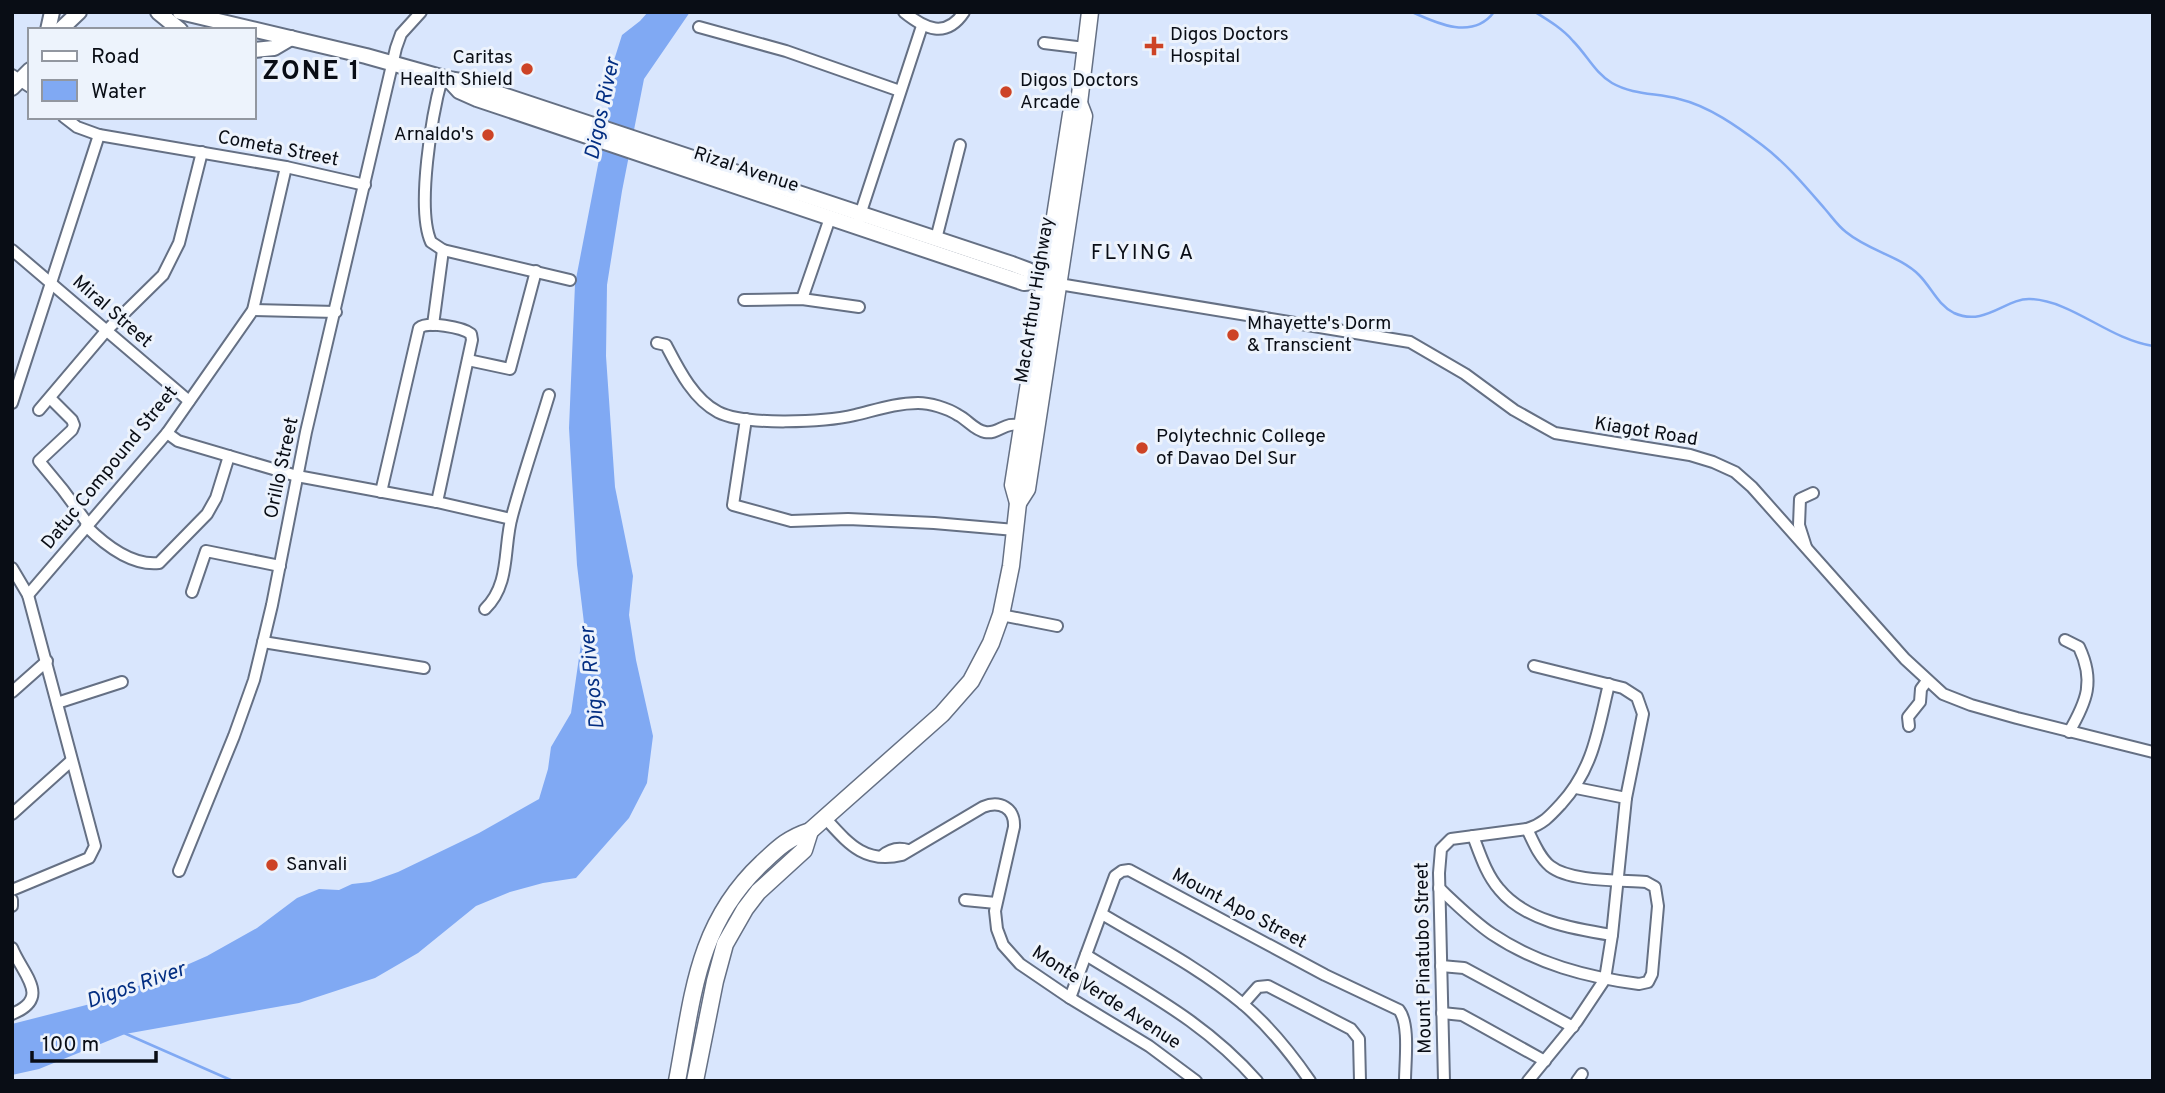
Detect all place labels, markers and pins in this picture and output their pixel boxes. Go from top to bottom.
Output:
place label: Digos Doctors Hospital [1170,23,1289,69]
marker: Digos Doctors Hospital [1144,36,1164,56]
place label: Caritas Health Shield [400,46,513,92]
marker: Caritas Health Shield [519,61,535,77]
place label: Digos Doctors Arcade [1020,69,1139,115]
marker: Digos Doctors Arcade [998,84,1014,100]
place label: Arnaldo's [394,123,474,147]
marker: Arnaldo's [480,127,496,143]
place label: Mhayette's Dorm & Transcient [1247,312,1391,358]
marker: Mhayette's Dorm & Transcient [1225,327,1241,343]
place label: Polytechnic College of Davao Del Sur [1156,425,1326,471]
marker: Polytechnic College of Davao Del Sur [1134,440,1150,456]
place label: Sanvali [286,853,347,877]
marker: Sanvali [264,857,280,873]

